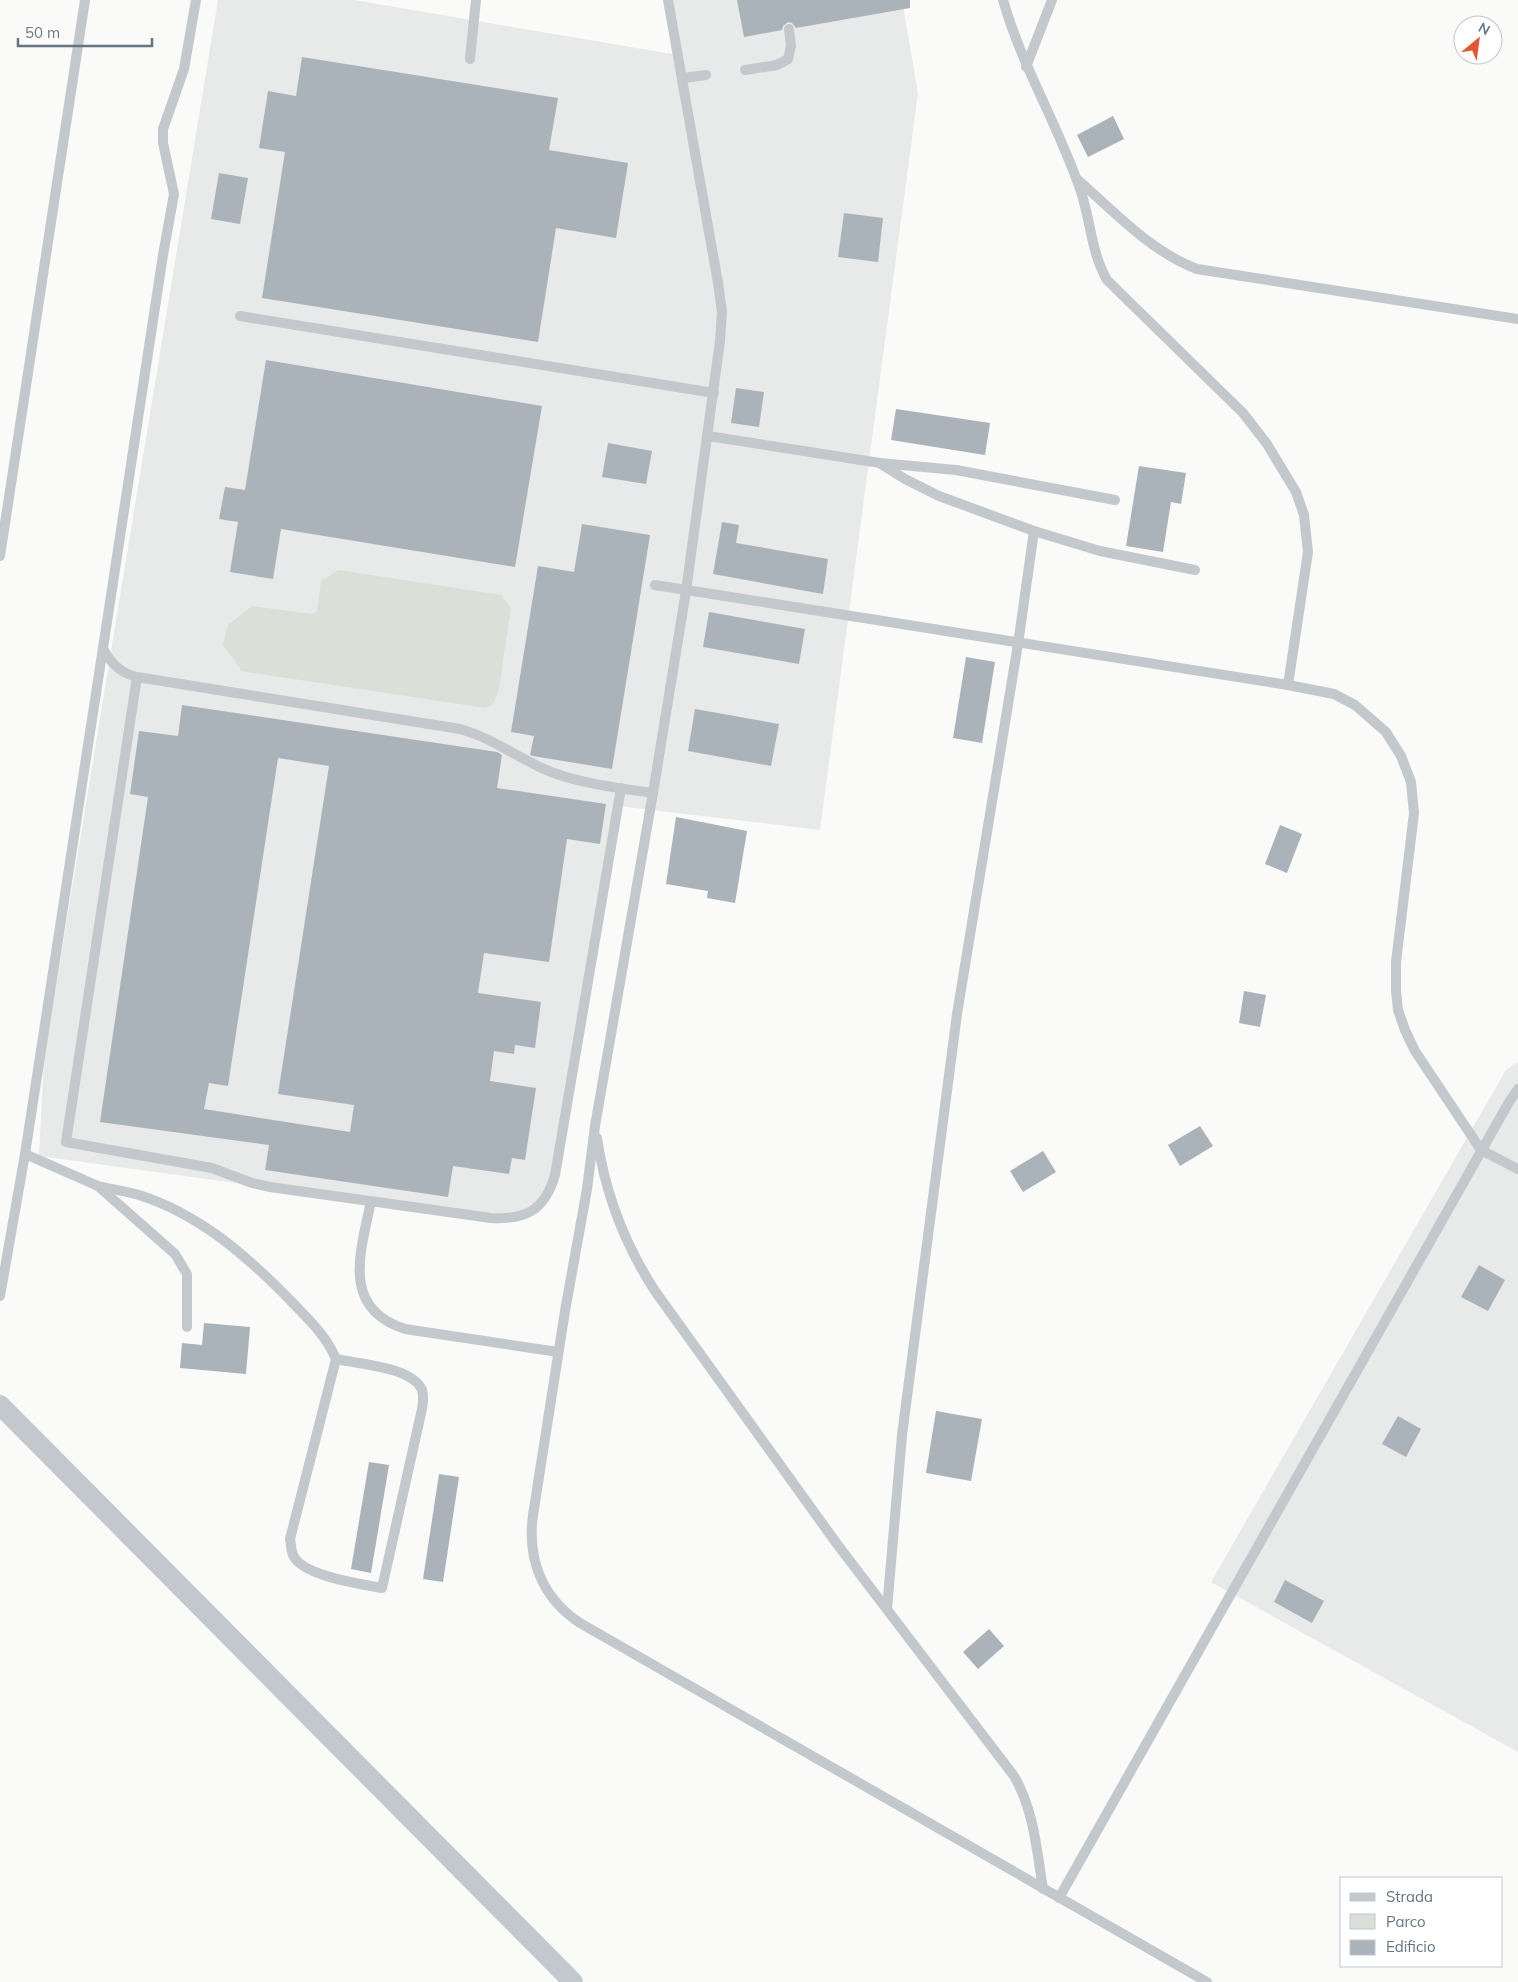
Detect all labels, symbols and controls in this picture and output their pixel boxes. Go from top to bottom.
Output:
scale bar [18,15,151,47]
north arrow [1453,15,1503,65]
text: N [1475,18,1493,39]
text: 50 m [25,23,60,42]
legend [1340,1877,1503,1967]
text: Strada [1386,1887,1433,1906]
text: Parco [1386,1912,1426,1931]
text: Edificio [1386,1937,1436,1956]

